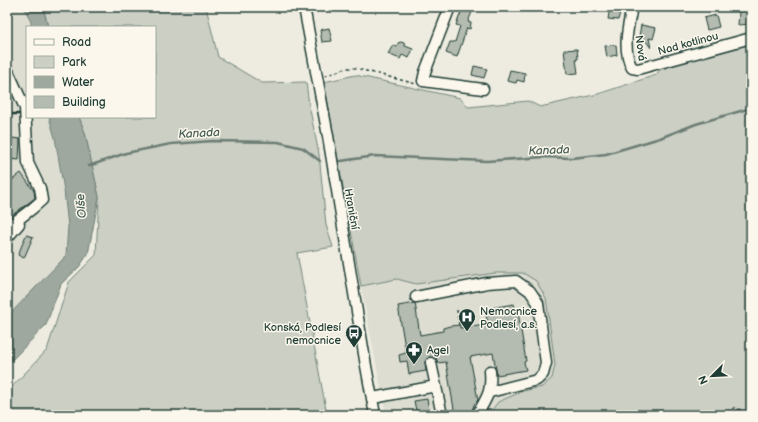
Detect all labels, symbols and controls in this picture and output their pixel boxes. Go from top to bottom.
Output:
legend [26,26,156,118]
street label: Nad kotlinou [657,29,720,58]
street label: Nová [632,34,649,62]
text: Road [62,35,91,50]
text: Park [62,55,86,70]
text: Water [62,75,94,90]
text: Building [62,95,106,110]
water label: Kanada [178,125,220,142]
water label: Kanada [528,142,570,159]
street label: Hraniční [342,188,362,231]
water label: Olše [73,193,90,219]
place label: Nemocnice Podlesí, a.s. [480,305,538,331]
hospital icon: Nemocnice Podlesí, a.s. [457,307,477,332]
place label: Konská, Podlesí nemocnice [264,321,341,347]
bus stop icon: Konská, Podlesí nemocnice [344,323,364,348]
pharmacy icon: Agel [404,340,424,365]
place label: Agel [427,344,449,357]
north arrow [692,356,732,396]
text: N [696,373,711,386]

